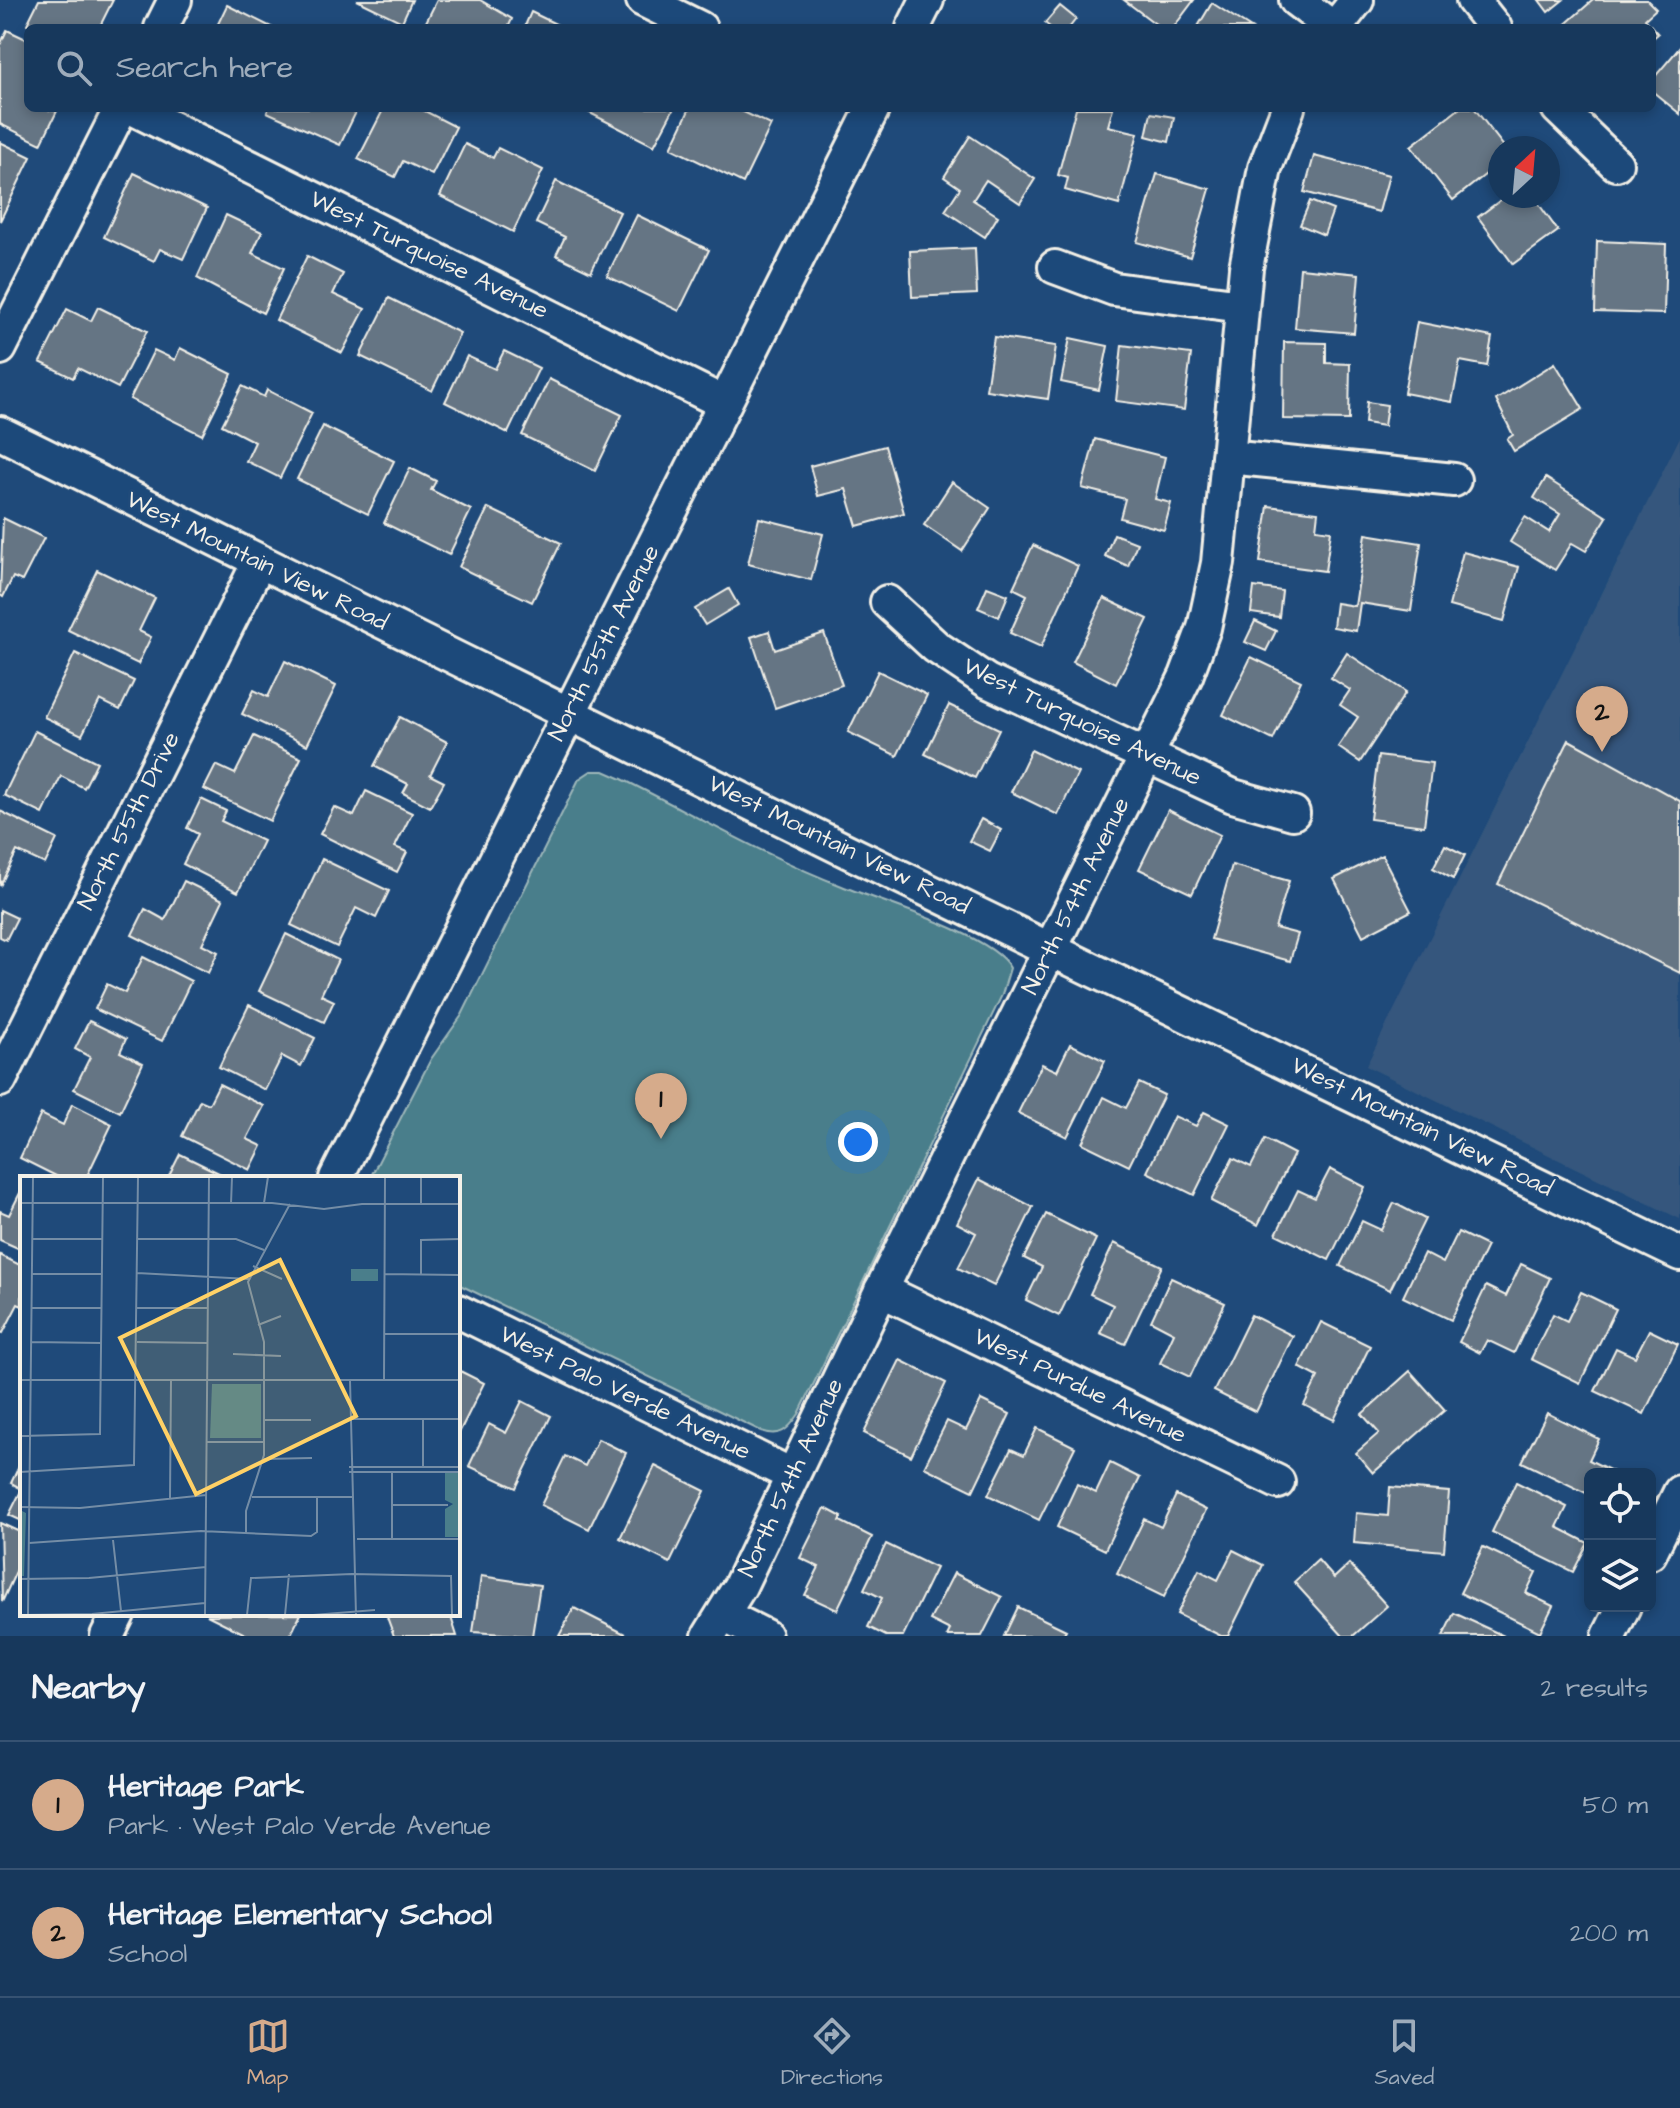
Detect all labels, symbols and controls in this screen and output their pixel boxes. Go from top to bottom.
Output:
search box [24,24,1656,112]
icon: search [52,46,96,90]
text: Search here [116,47,293,89]
north arrow [1488,136,1560,208]
street label: West Turquoise Avenue [304,182,554,328]
street label: West Mountain View Road [120,483,394,639]
street label: North 55th Avenue [540,539,668,747]
street label: West Turquoise Avenue [957,649,1207,795]
pin: 2 [1576,686,1628,752]
street label: North 55th Drive [69,726,189,916]
street label: West Mountain View Road [702,767,976,923]
street label: North 54th Avenue [1013,792,1139,1000]
street label: West Mountain View Road [1285,1049,1559,1205]
pin: 1 [635,1073,687,1139]
your location [838,1122,878,1162]
inset map [20,1176,460,1616]
street label: West Palo Verde Avenue [494,1317,756,1469]
street label: West Purdue Avenue [968,1320,1192,1452]
street label: North 54th Avenue [730,1373,852,1583]
map controls [1584,1468,1656,1612]
button: locate [1584,1468,1656,1540]
button: layers [1584,1540,1656,1612]
text: Nearby [32,1664,146,1712]
text: 2 results [1540,1670,1648,1706]
text: Heritage Park [108,1766,304,1808]
text: 1 [56,1787,60,1823]
text: 50 m [1583,1787,1648,1823]
text: Park · West Palo Verde Avenue [108,1808,491,1844]
text: Heritage Elementary School [108,1894,492,1936]
text: 2 [51,1915,65,1951]
text: 200 m [1570,1915,1648,1951]
text: School [108,1936,187,1972]
tab: Map [246,2014,290,2093]
tab: Directions [781,2014,883,2093]
tab: Saved [1374,2014,1434,2093]

